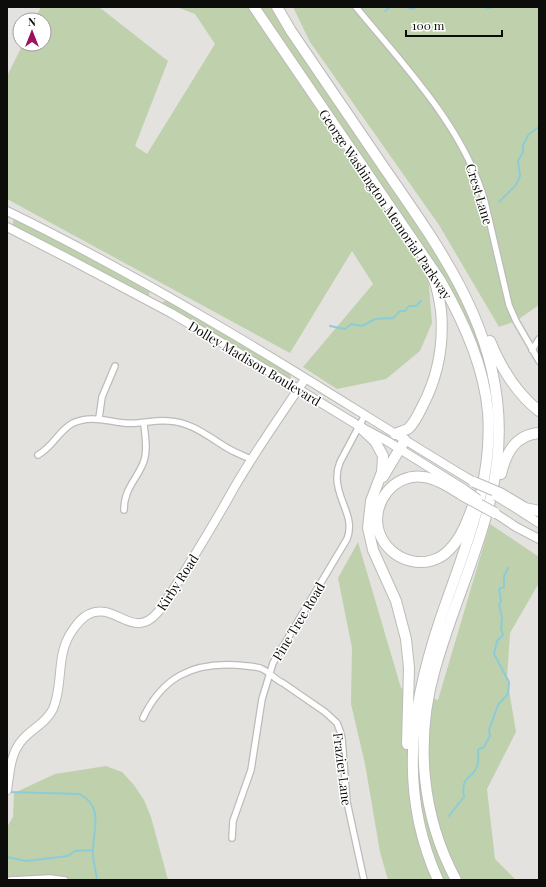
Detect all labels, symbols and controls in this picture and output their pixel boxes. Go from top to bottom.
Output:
north arrow [12,12,52,52]
scale bar [406,12,502,38]
text: N [28,14,36,29]
text: 100 m [412,17,445,33]
street label: George Washington Memorial Parkway [316,106,456,303]
street label: Crest Lane [463,161,497,227]
street label: Dolley Madison Boulevard [186,317,325,409]
street label: Kirby Road [152,550,202,613]
street label: Pine Tree Road [268,578,328,663]
street label: Frazier Lane [330,732,356,807]

